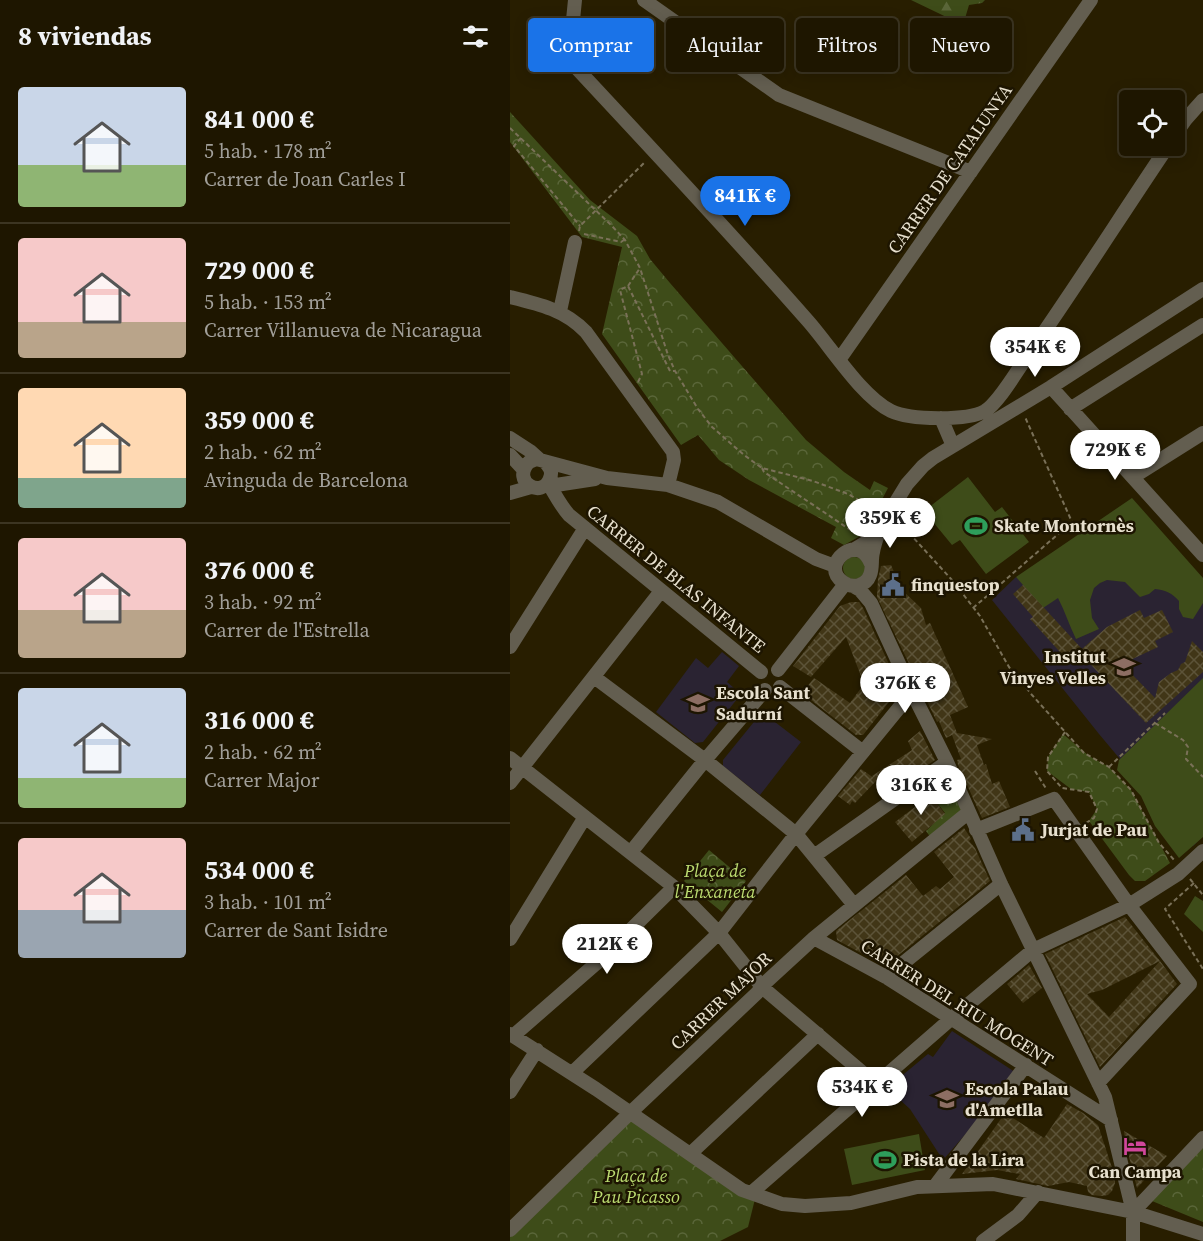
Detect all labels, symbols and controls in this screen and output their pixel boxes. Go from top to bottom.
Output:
text: 8 viviendas [18,18,152,54]
chip: Comprar [528,18,654,72]
chip: Alquilar [666,18,784,72]
chip: Filtros [796,18,898,72]
chip: Nuevo [910,18,1012,72]
icon: filters [459,20,492,53]
street label: CARRER DE CATALUNYA [881,79,1018,259]
map controls [1119,90,1185,156]
button: locate [1119,90,1185,156]
text: 841 000 € [204,101,314,137]
icon: home [66,111,138,183]
text: 5 hab. · 178 m² [204,137,332,165]
text: Carrer de Joan Carles I [204,165,406,193]
pin: 841K € [696,176,794,227]
text: 841K € [714,181,776,209]
text: 729 000 € [204,252,314,288]
icon: home [66,262,138,334]
text: 5 hab. · 153 m² [204,288,332,316]
text: Carrer Villanueva de Nicaragua [204,316,482,344]
pin: 354K € [986,327,1084,378]
text: 354K € [1004,332,1066,360]
text: 359 000 € [204,402,314,438]
icon: home [66,412,138,484]
pin: 729K € [1066,430,1164,481]
text: 729K € [1084,435,1146,463]
text: 2 hab. · 62 m² [204,438,322,466]
text: Avinguda de Barcelona [204,466,408,494]
pin: 359K € [841,498,939,549]
street label: CARRER DE BLAS INFANTE [582,499,771,659]
text: 359K € [859,503,921,531]
sports icon: Skate Montornès [963,513,989,539]
place label: Skate Montornès [994,513,1134,538]
text: 376 000 € [204,552,314,588]
icon: home [66,562,138,634]
public building icon: finquestop [880,572,906,598]
place label: finquestop [911,572,1000,597]
text: 3 hab. · 92 m² [204,588,322,616]
text: Carrer de l'Estrella [204,616,370,644]
place label: Institut Vinyes Velles [1000,644,1107,690]
school or university icon: Institut Vinyes Velles [1111,654,1137,680]
pin: 376K € [856,663,954,714]
text: 376K € [874,668,936,696]
place label: Escola Sant Sadurní [716,680,810,726]
school or university icon: Escola Sant Sadurní [685,690,711,716]
text: 316 000 € [204,702,314,738]
icon: home [66,712,138,784]
text: 2 hab. · 62 m² [204,738,322,766]
pin: 316K € [872,765,970,816]
text: Carrer Major [204,766,320,794]
text: 316K € [890,770,952,798]
public building icon: Jurjat de Pau [1010,817,1036,843]
place label: Jurjat de Pau [1040,817,1147,842]
text: 534 000 € [204,852,314,888]
park label: Plaça de l'Enxaneta [674,858,756,904]
icon: home [66,862,138,934]
text: 3 hab. · 101 m² [204,888,332,916]
text: Carrer de Sant Isidre [204,916,388,944]
pin: 212K € [558,924,656,975]
text: 212K € [576,929,638,957]
street label: CARRER DEL RIU MOGENT [856,933,1058,1072]
street label: CARRER MAJOR [665,946,777,1055]
pin: 534K € [813,1067,911,1118]
text: 534K € [831,1072,893,1100]
place label: Escola Palau d'Ametlla [965,1076,1068,1122]
school or university icon: Escola Palau d'Ametlla [934,1086,960,1112]
hotel icon: Can Campa [1122,1133,1148,1159]
sports icon: Pista de la Lira [872,1147,898,1173]
place label: Pista de la Lira [903,1147,1025,1172]
place label: Can Campa [1089,1159,1182,1184]
park label: Plaça de Pau Picasso [591,1163,680,1209]

